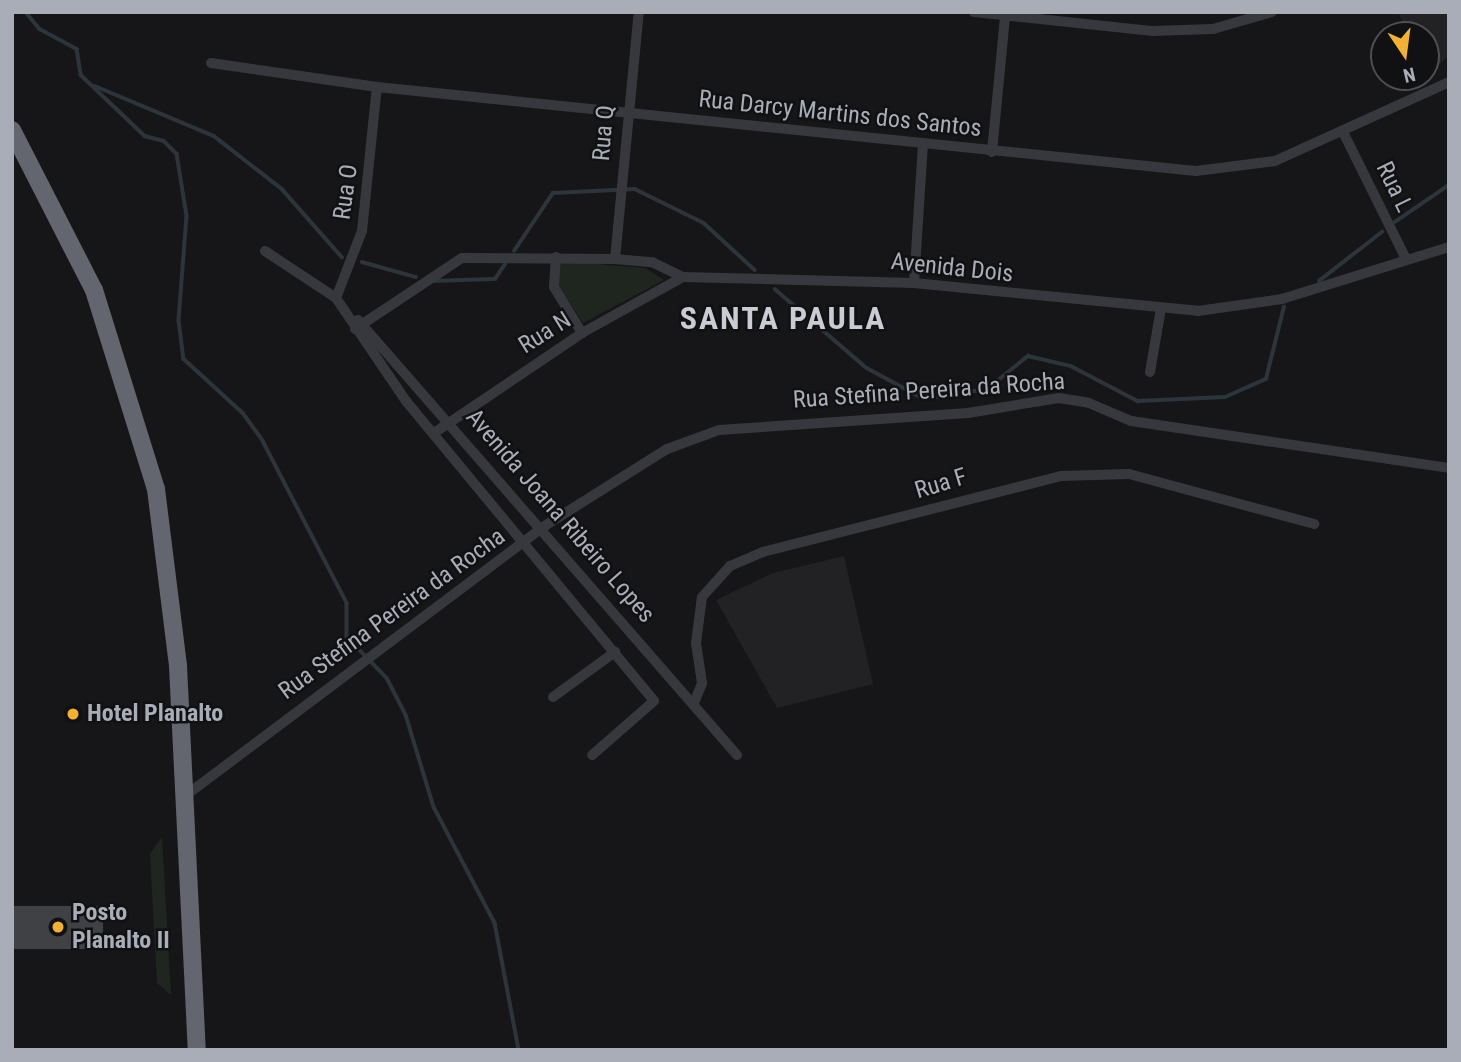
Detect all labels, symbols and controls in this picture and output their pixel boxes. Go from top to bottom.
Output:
north arrow [1370,21,1440,91]
text: N [1401,62,1418,88]
street label: Rua Darcy Martins dos Santos [697,85,983,143]
street label: Rua Q [587,104,621,162]
street label: Rua L [1369,157,1419,217]
street label: Rua O [328,162,364,222]
street label: Avenida Dois [889,247,1015,289]
district label: SANTA PAULA [681,299,885,337]
street label: Rua N [514,306,576,360]
street label: Rua Stefina Pereira da Rocha [792,367,1066,415]
street label: Avenida Joana Ribeiro Lopes [459,403,661,629]
street label: Rua F [912,462,970,506]
street label: Rua Stefina Pereira da Rocha [273,522,511,706]
place label: Hotel Planalto [87,700,223,728]
marker: Hotel Planalto [65,706,81,722]
place label: Posto Planalto II [72,899,170,955]
marker: Posto Planalto II [50,919,66,935]

